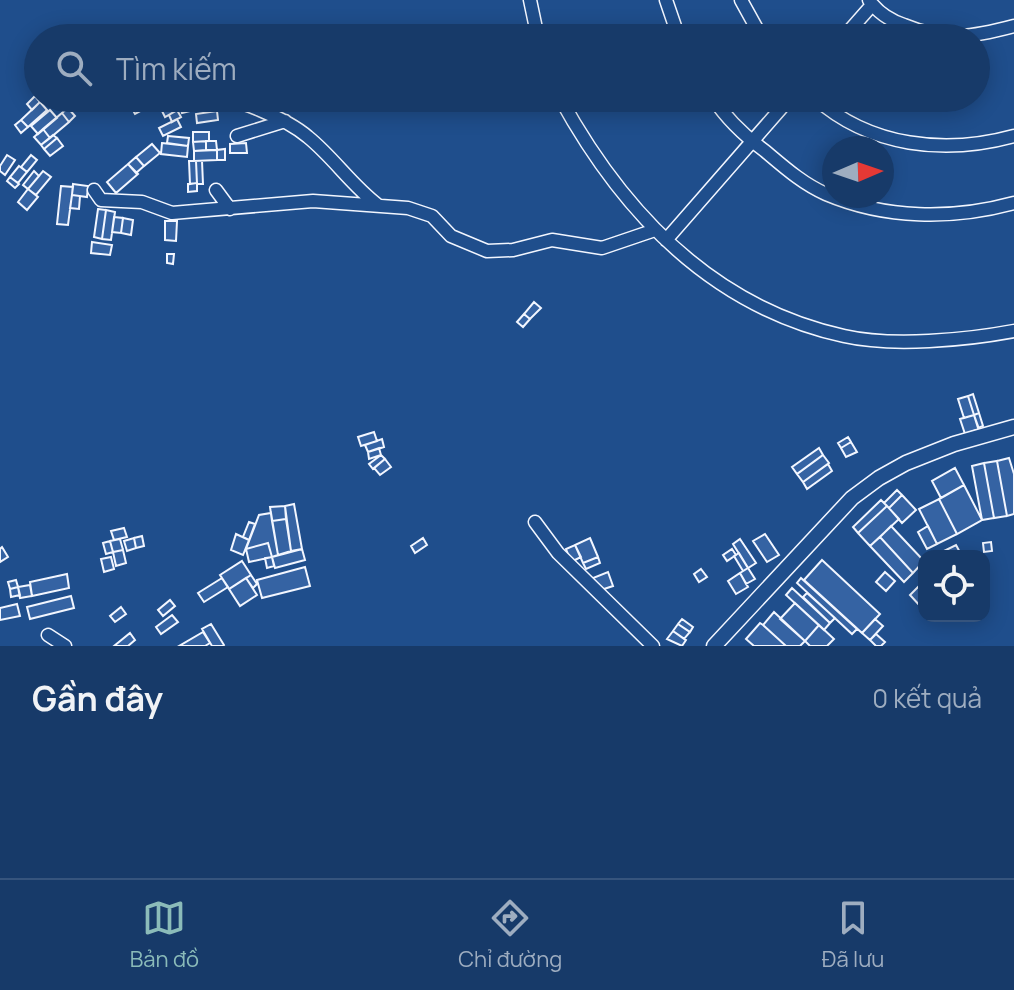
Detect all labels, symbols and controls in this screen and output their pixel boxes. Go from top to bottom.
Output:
search box [24,24,990,112]
icon: search [52,46,96,90]
text: Tìm kiếm [116,48,237,89]
north arrow [822,136,894,208]
map controls [918,550,990,622]
button: locate [918,550,990,622]
text: Gần đây [32,675,163,721]
text: 0 kết quả [872,680,982,716]
tab: Bản đồ [130,896,199,974]
tab: Chỉ đường [458,896,562,974]
tab: Đã lưu [822,896,884,974]

